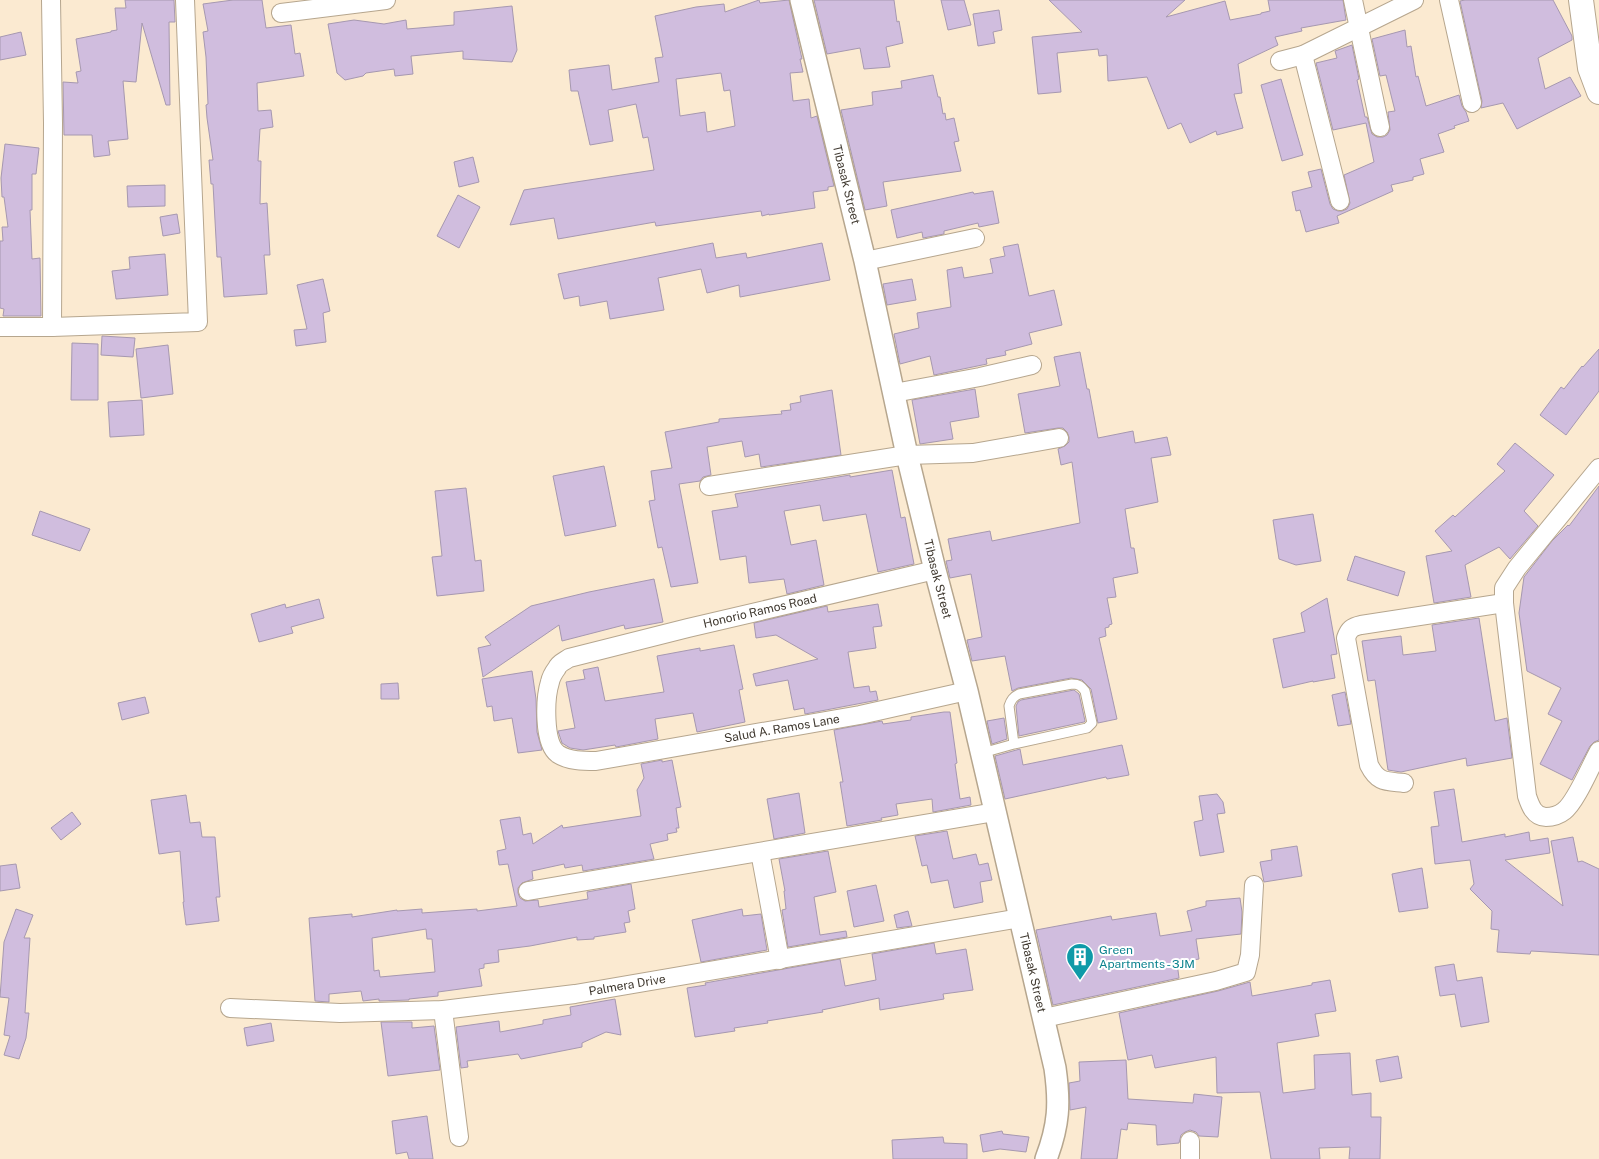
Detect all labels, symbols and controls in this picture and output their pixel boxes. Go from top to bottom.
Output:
street label: Tibasak Street [830,143,863,226]
street label: Tibasak Street [921,538,955,621]
street label: Honorio Ramos Road [702,591,818,631]
street label: Salud A. Ramos Lane [723,712,841,746]
street label: Tibasak Street [1017,931,1049,1014]
building icon: Green Apartments - 3JM [1065,942,1095,981]
place label: Green Apartments - 3JM [1099,943,1195,971]
street label: Palmera Drive [588,972,667,999]

